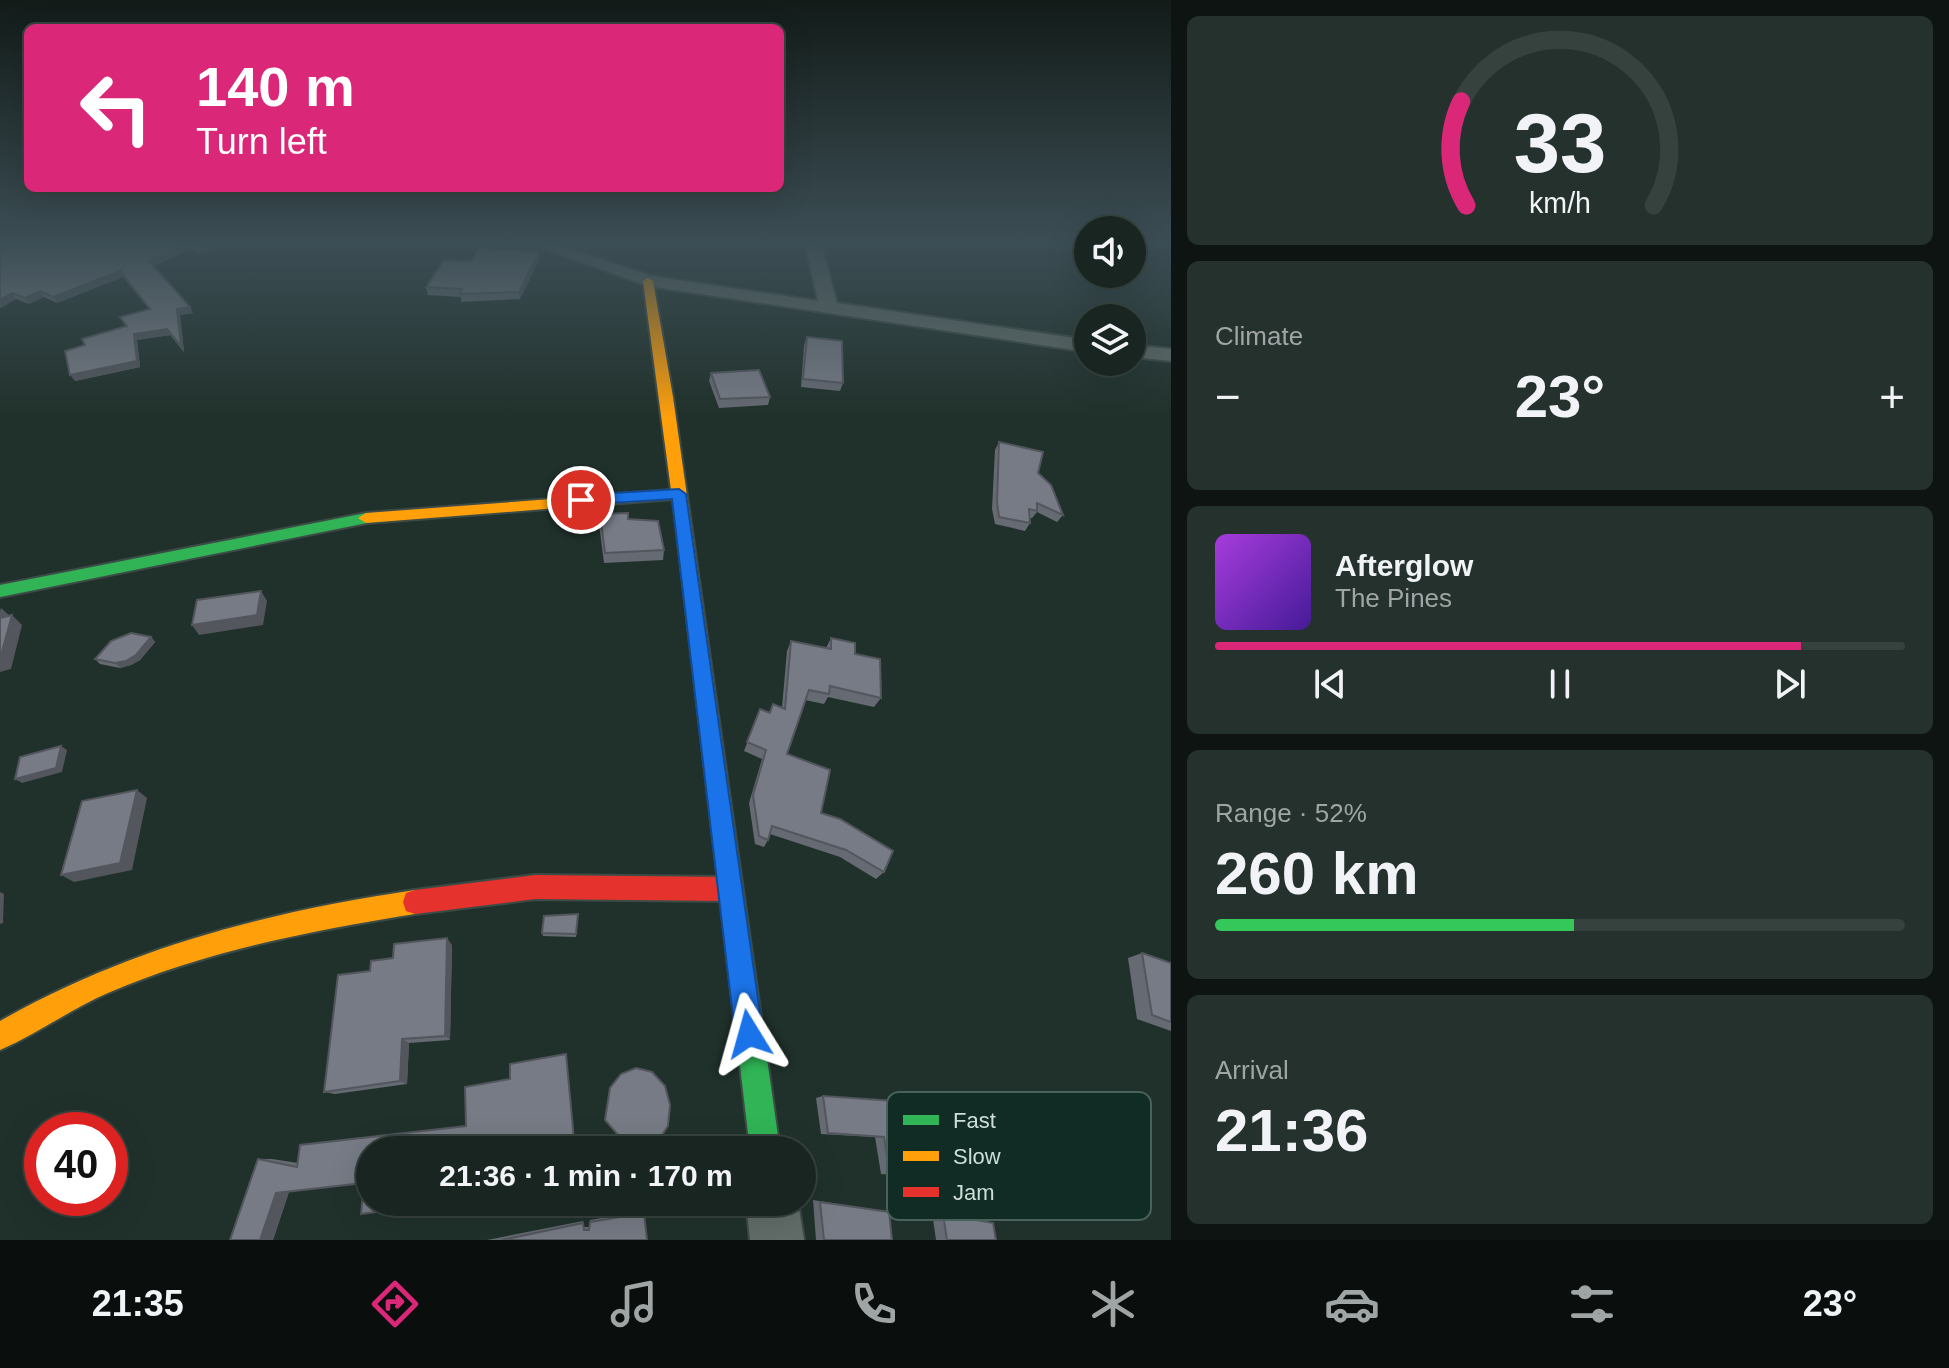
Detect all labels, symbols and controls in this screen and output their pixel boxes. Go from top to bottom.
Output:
text: 140 m [196,55,355,118]
icon: left [64,56,168,160]
text: 33 [1514,97,1606,190]
text: Turn left [196,121,327,162]
text: km/h [1529,188,1591,220]
map controls [1074,216,1146,376]
button: sound [1074,216,1146,288]
button: layers [1074,304,1146,376]
text: Climate [1215,321,1303,351]
text: 23° [1515,363,1605,430]
text: − [1215,372,1241,421]
text: + [1879,372,1905,421]
pin [547,466,615,534]
icon: arrive [559,478,603,522]
text: Afterglow [1335,549,1473,582]
text: The Pines [1335,583,1452,613]
icon: previous [1308,662,1352,706]
icon: pause [1538,662,1582,706]
icon: next [1768,662,1812,706]
text: Range · 52% [1215,798,1367,828]
text: 260 km [1215,840,1419,907]
position arrow [707,992,791,1076]
text: Arrival [1215,1055,1289,1085]
legend [887,1092,1151,1220]
text: 21:36 [1215,1097,1368,1164]
text: Fast [953,1108,996,1133]
speed limit sign: 40 [24,1112,128,1216]
text: Slow [953,1144,1001,1169]
text: 21:36 · 1 min · 170 m [439,1159,733,1192]
text: Jam [953,1180,995,1205]
icon: directions [367,1276,423,1332]
icon: music [606,1276,662,1332]
icon: phone [846,1276,902,1332]
icon: climate [1085,1276,1141,1332]
icon: car [1324,1276,1380,1332]
icon: filters [1564,1276,1620,1332]
text: 21:35 [92,1283,184,1324]
text: 23° [1803,1283,1857,1324]

